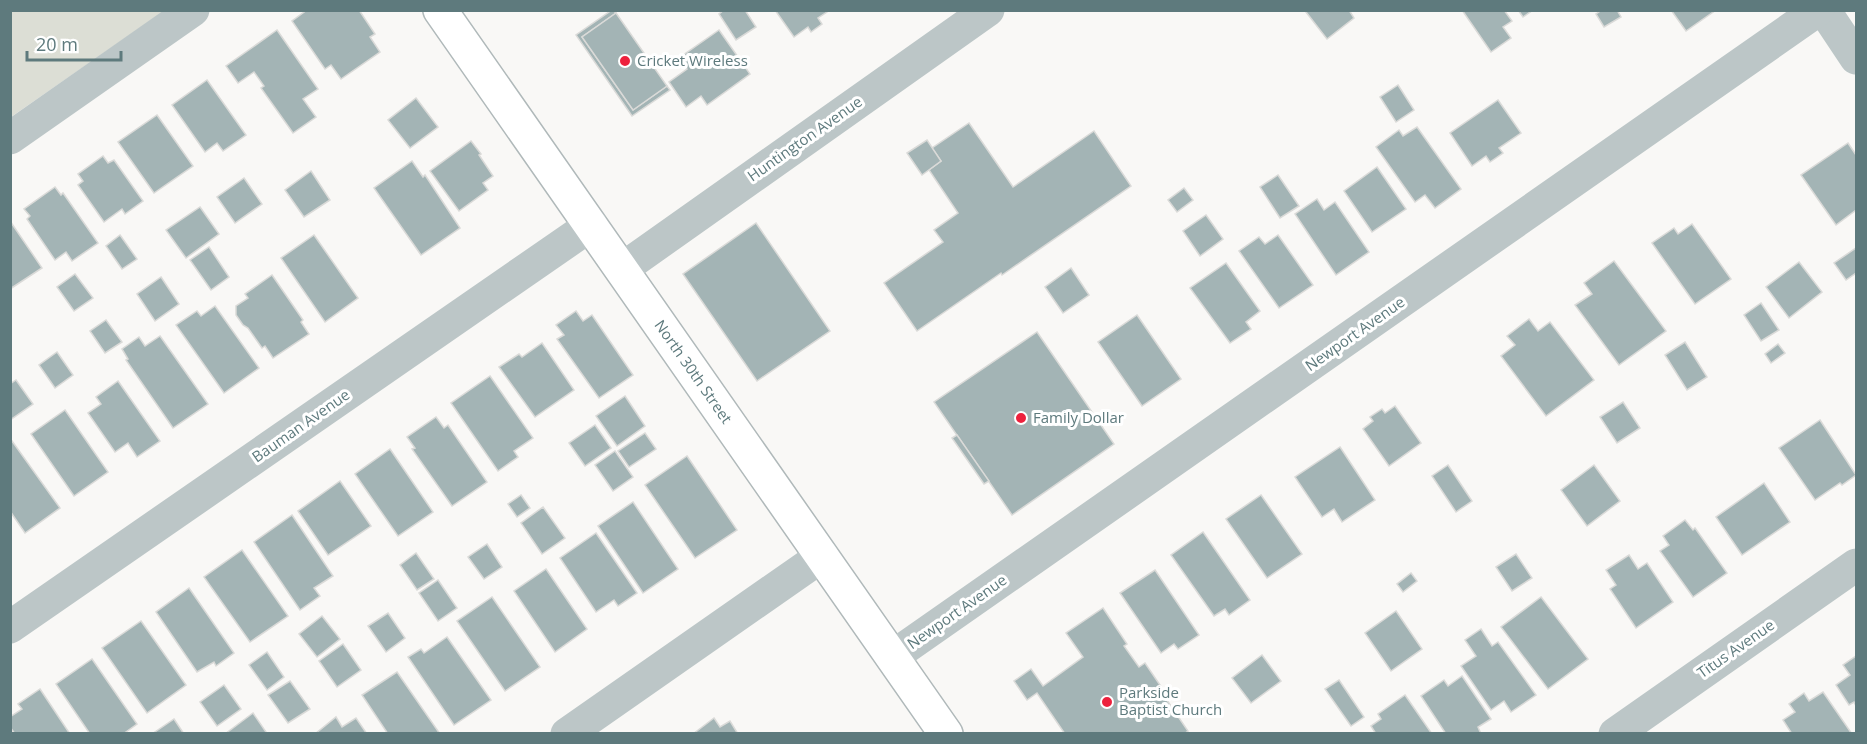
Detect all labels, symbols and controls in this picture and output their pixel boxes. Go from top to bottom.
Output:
scale bar [27,24,122,62]
text: 20 m [36,32,78,56]
place label: Cricket Wireless [637,50,748,70]
marker: Cricket Wireless [618,54,632,68]
street label: Huntington Avenue [743,91,866,185]
street label: Newport Avenue [1301,291,1408,375]
street label: North 30th Street [651,316,737,427]
street label: Bauman Avenue [248,384,353,466]
place label: Family Dollar [1033,407,1124,427]
marker: Family Dollar [1014,411,1028,425]
street label: Newport Avenue [903,569,1010,653]
street label: Titus Avenue [1693,614,1778,682]
place label: Parkside Baptist Church [1119,682,1222,719]
marker: Parkside Baptist Church [1100,695,1114,709]

